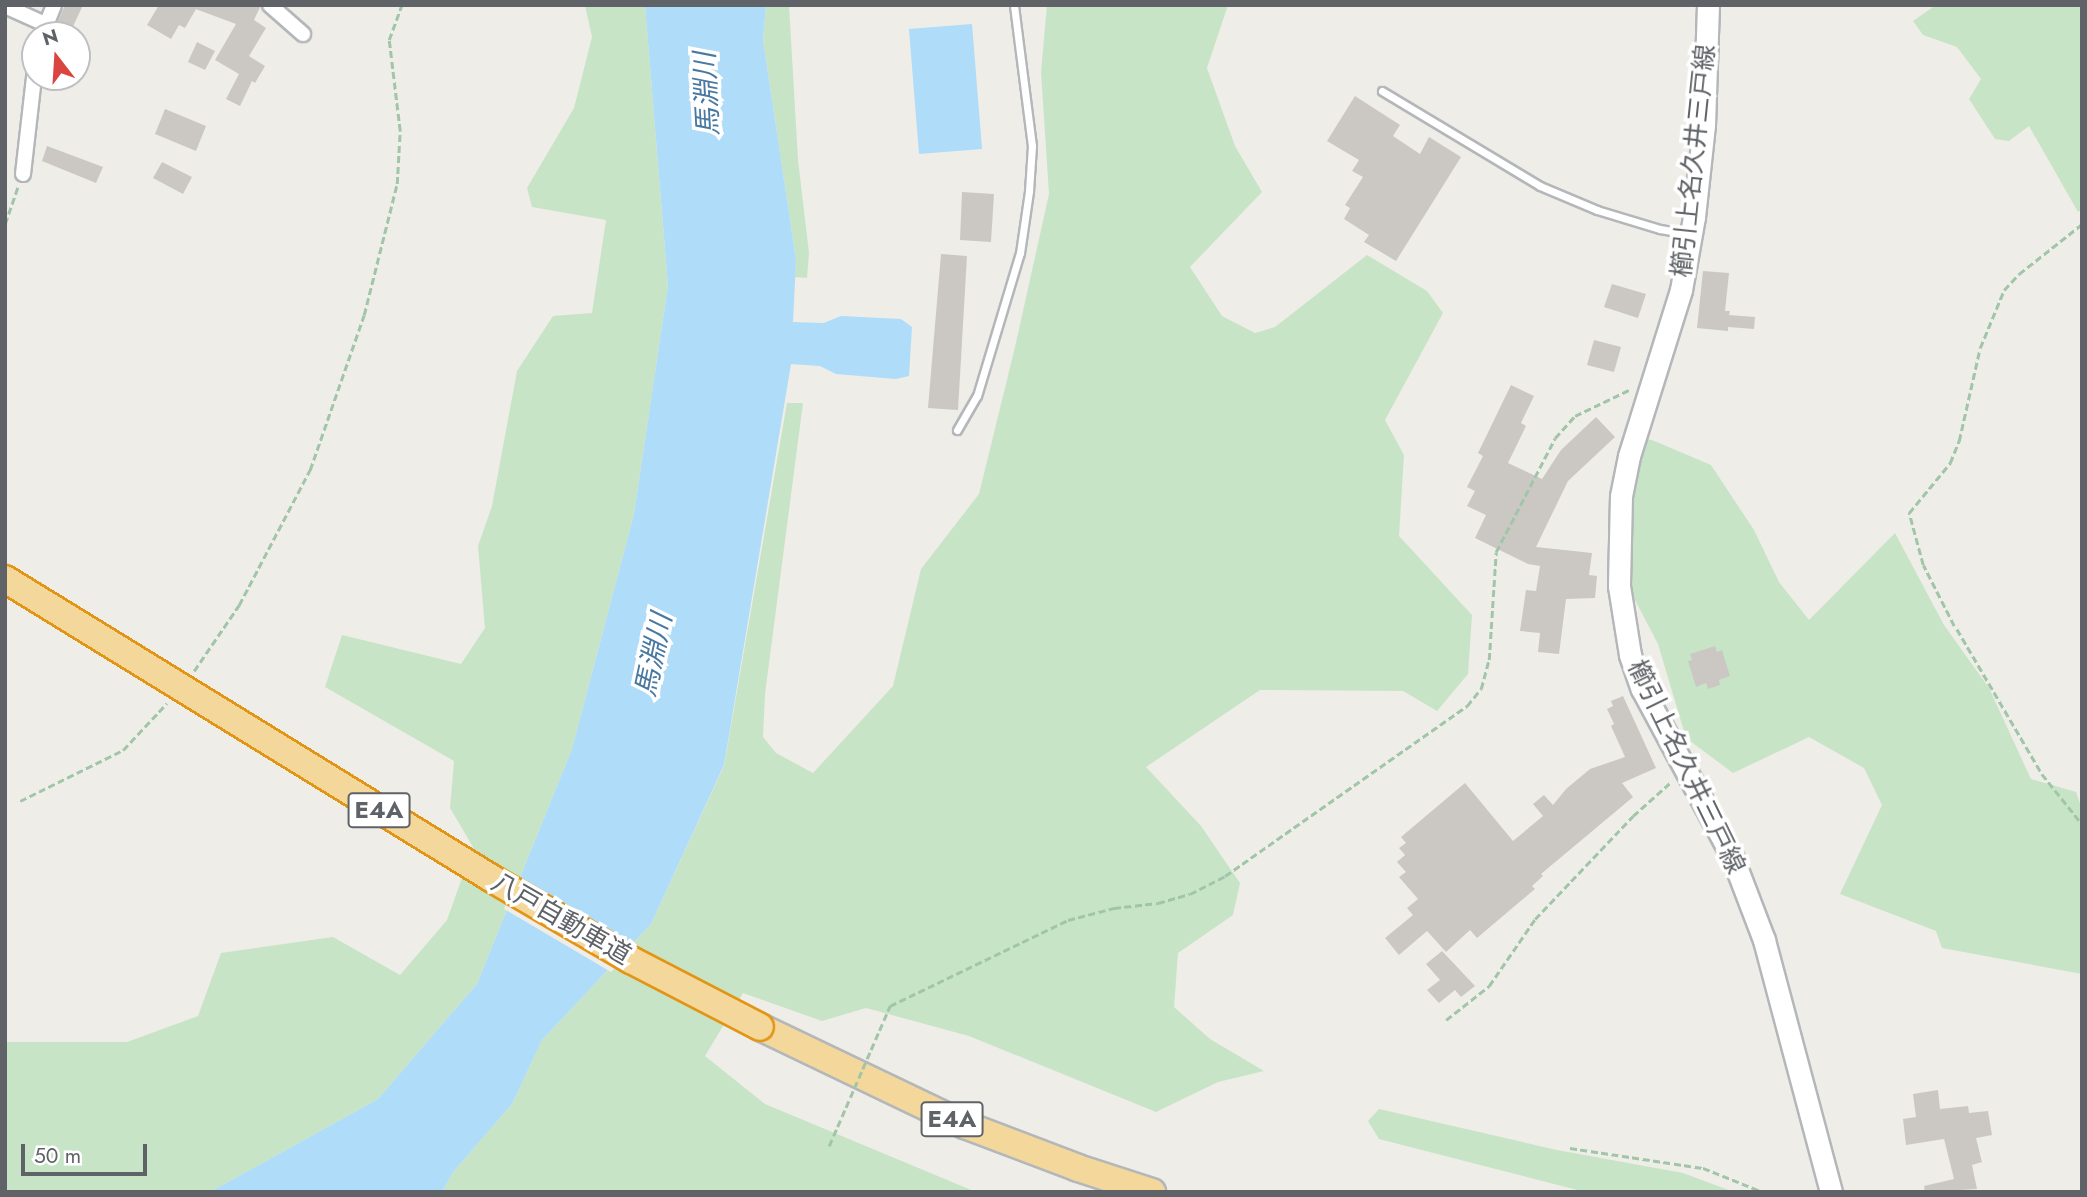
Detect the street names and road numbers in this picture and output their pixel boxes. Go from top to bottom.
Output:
street label: 櫛引上名久井三戸線 [1666,43,1722,279]
street label: 櫛引上名久井三戸線 [1621,655,1751,879]
road number: E4A [348,790,410,830]
street label: 八戸自動車道 [486,866,636,972]
road number: E4A [920,1098,984,1140]

